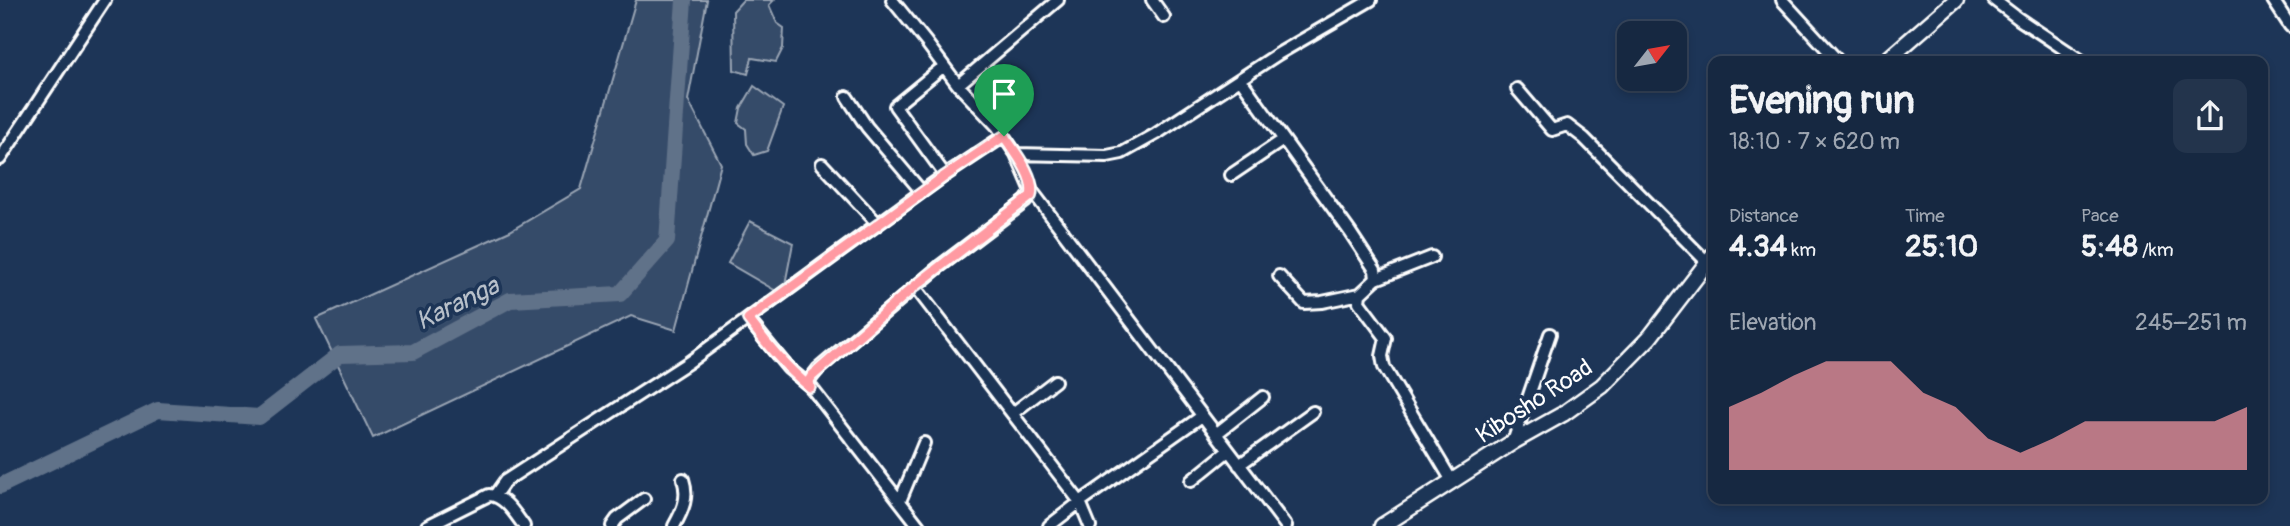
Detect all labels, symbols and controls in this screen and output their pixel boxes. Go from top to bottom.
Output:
north arrow [1617,21,1687,91]
map controls [1617,21,1687,91]
pin [974,64,1034,136]
icon: arrive [985,75,1023,113]
text: Evening run [1729,77,1915,125]
button: share [2173,79,2247,153]
text: 18:10 · 7 × 620 m [1729,127,1900,156]
text: Distance [1729,204,1798,228]
text: Time [1905,204,1945,228]
text: Pace [2081,204,2119,228]
text: 4.34 [1729,228,1787,265]
text: 25:10 [1905,228,1978,265]
text: 5:48 [2081,228,2138,265]
text: km [1787,238,1816,262]
text: /km [2138,238,2174,262]
water label: Karanga [411,269,506,338]
text: Elevation [1729,308,1817,337]
text: 245–251 m [2135,308,2247,337]
street label: Kibosho Road [1471,353,1598,450]

